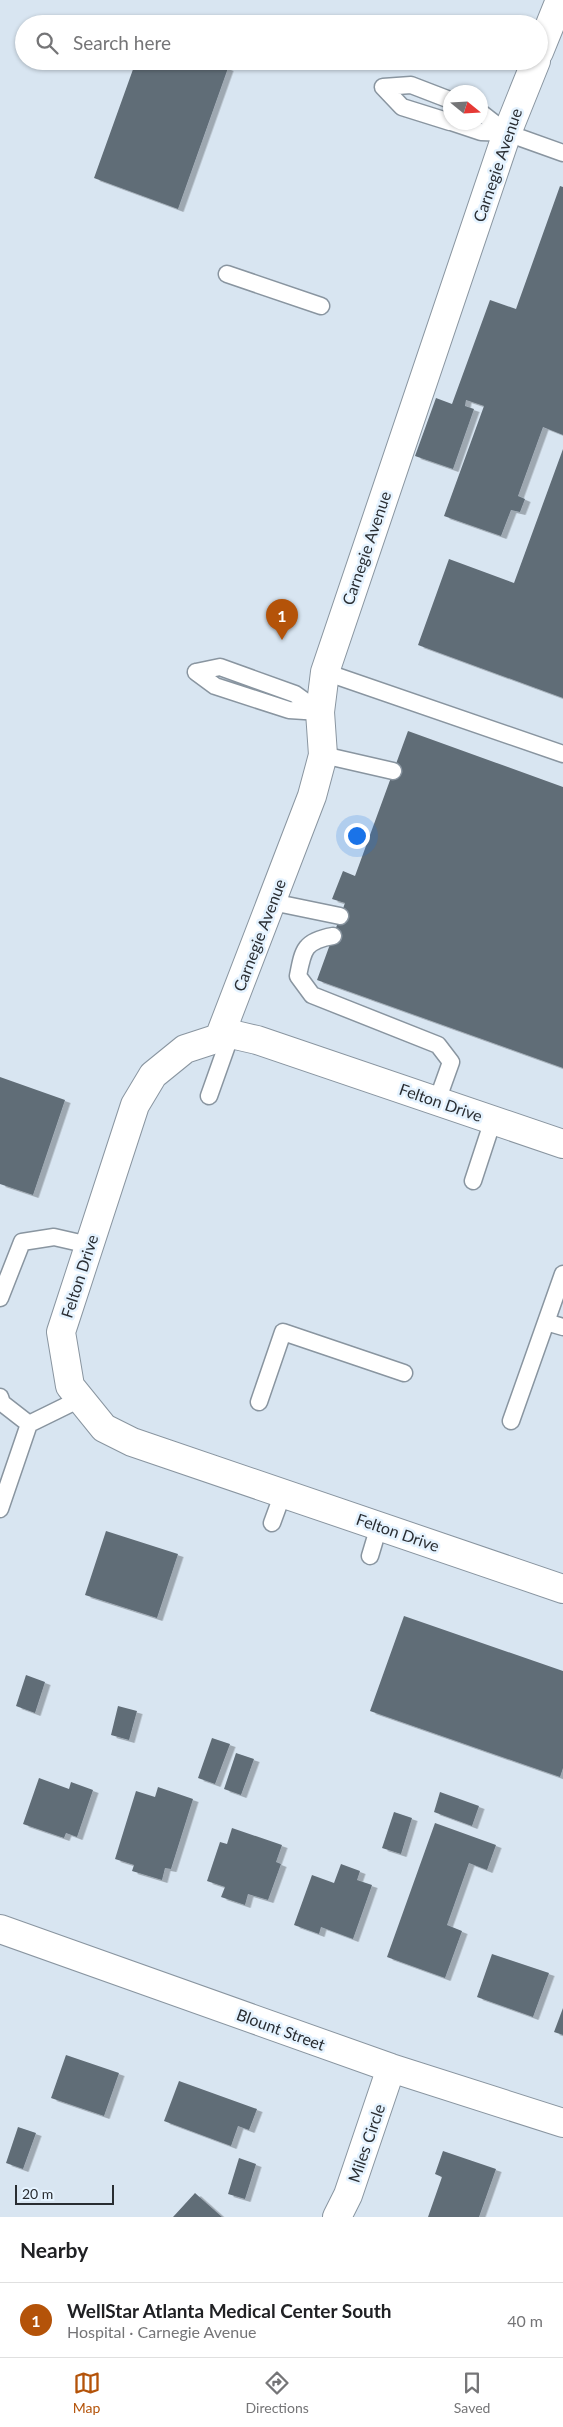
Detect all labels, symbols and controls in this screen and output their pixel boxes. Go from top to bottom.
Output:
search box [15,15,548,70]
icon: search [33,29,61,57]
text: Search here [73,31,171,54]
north arrow [443,85,488,130]
street label: Carnegie Avenue [469,106,525,224]
street label: Carnegie Avenue [338,489,394,607]
pin: 1 [266,599,298,640]
your location [344,823,370,849]
street label: Carnegie Avenue [229,876,289,994]
street label: Felton Drive [397,1079,485,1125]
street label: Felton Drive [57,1232,101,1320]
street label: Felton Drive [354,1509,442,1555]
street label: Blount Street [234,2004,328,2054]
street label: Miles Circle [344,2101,388,2185]
scale bar [15,2182,114,2205]
text: 20 m [22,2185,53,2202]
text: Nearby [20,2237,88,2262]
text: WellStar Atlanta Medical Center South [67,2299,392,2322]
text: 1 [31,2311,41,2330]
text: 40 m [507,2311,543,2330]
text: Hospital · Carnegie Avenue [67,2322,257,2341]
tab: Map [73,2369,101,2416]
tab: Directions [246,2369,309,2416]
tab: Saved [454,2369,490,2416]

